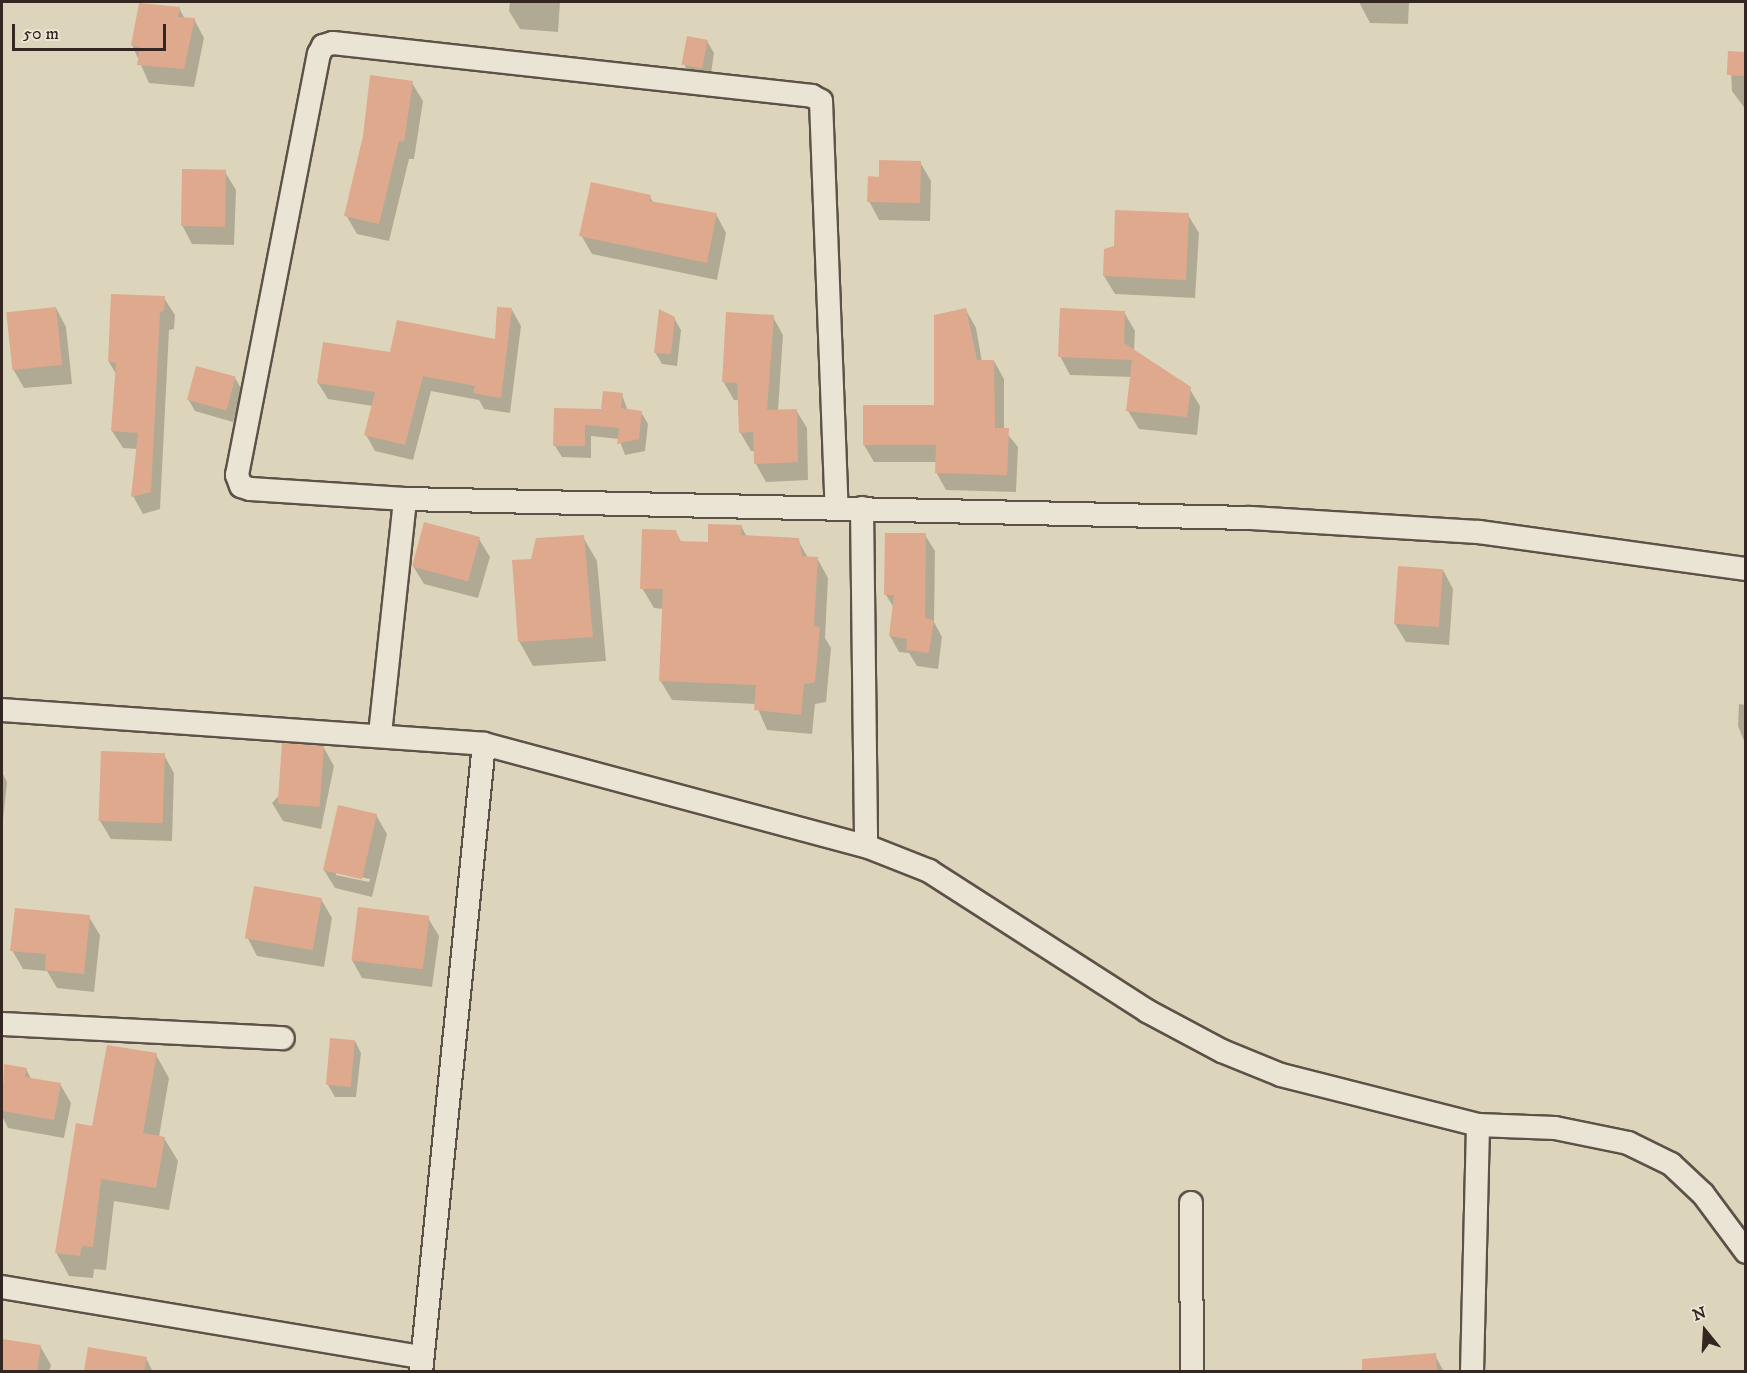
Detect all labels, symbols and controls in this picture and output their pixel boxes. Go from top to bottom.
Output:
scale bar [15,12,170,50]
text: 50 m [23,23,59,45]
north arrow [1675,1301,1735,1361]
text: N [1690,1302,1709,1325]

